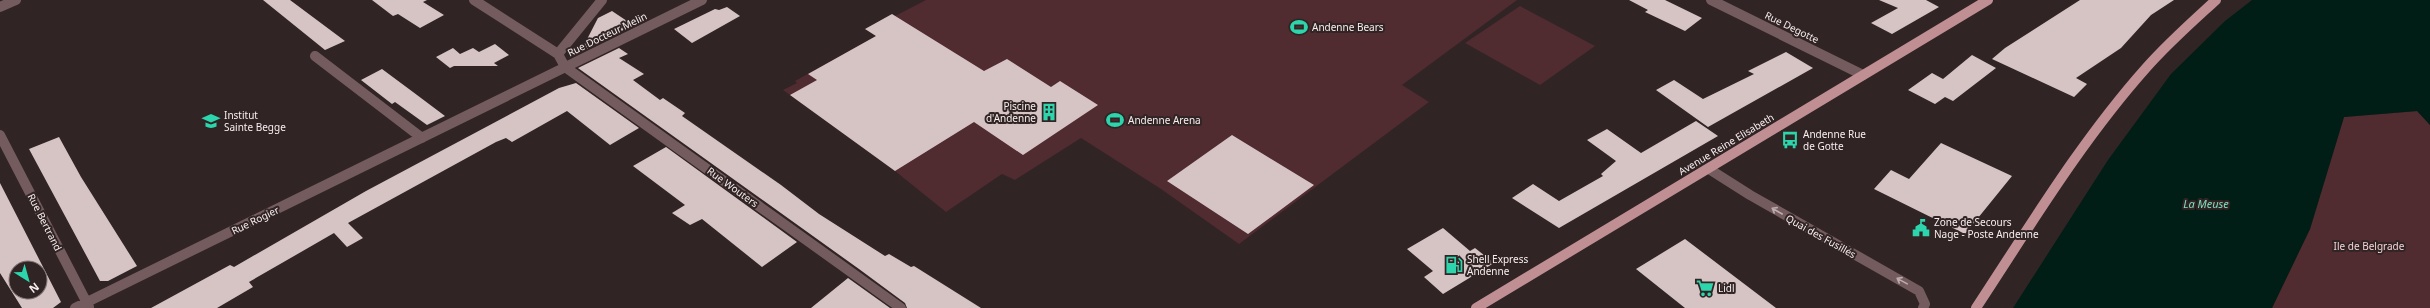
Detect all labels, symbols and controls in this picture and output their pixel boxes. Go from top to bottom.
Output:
street label: Rue Degotte [1763,8,1822,46]
street label: Rue Docteur Melin [565,9,649,59]
sports icon: Andenne Bears [1289,17,1309,37]
place label: Andenne Bears [1312,20,1384,34]
place label: Piscine d'Andenne [986,99,1036,125]
building icon: Piscine d'Andenne [1039,102,1059,122]
place label: Institut Sainte Begge [224,108,286,134]
sports icon: Andenne Arena [1105,110,1125,130]
street label: Avenue Reine Elisabeth [1676,110,1776,178]
school or university icon: Institut Sainte Begge [201,111,221,131]
place label: Andenne Arena [1128,113,1201,127]
place label: Andenne Rue de Gotte [1803,127,1866,153]
bus stop icon: Andenne Rue de Gotte [1780,130,1800,150]
street label: Rue Wouters [705,164,762,210]
street label: Rue Bertrand [25,191,65,253]
water label: La Meuse [2183,196,2229,211]
street label: Rue Rogier [229,202,281,238]
one-way arrow [1771,206,1783,214]
street label: Quai des Fusillés [1783,211,1859,261]
place label: Zone de Secours Nage - Poste Andenne [1934,215,2039,241]
public building icon: Zone de Secours Nage - Poste Andenne [1911,218,1931,238]
park label: Ile de Belgrade [2334,239,2405,253]
place label: Shell Express Andenne [1467,252,1528,278]
fuel station icon: Shell Express Andenne [1444,255,1464,275]
north arrow [8,260,48,300]
one-way arrow [1896,277,1908,284]
supermarket icon: Lidl [1695,278,1715,298]
text: N [26,280,42,297]
place label: Lidl [1718,281,1735,295]

